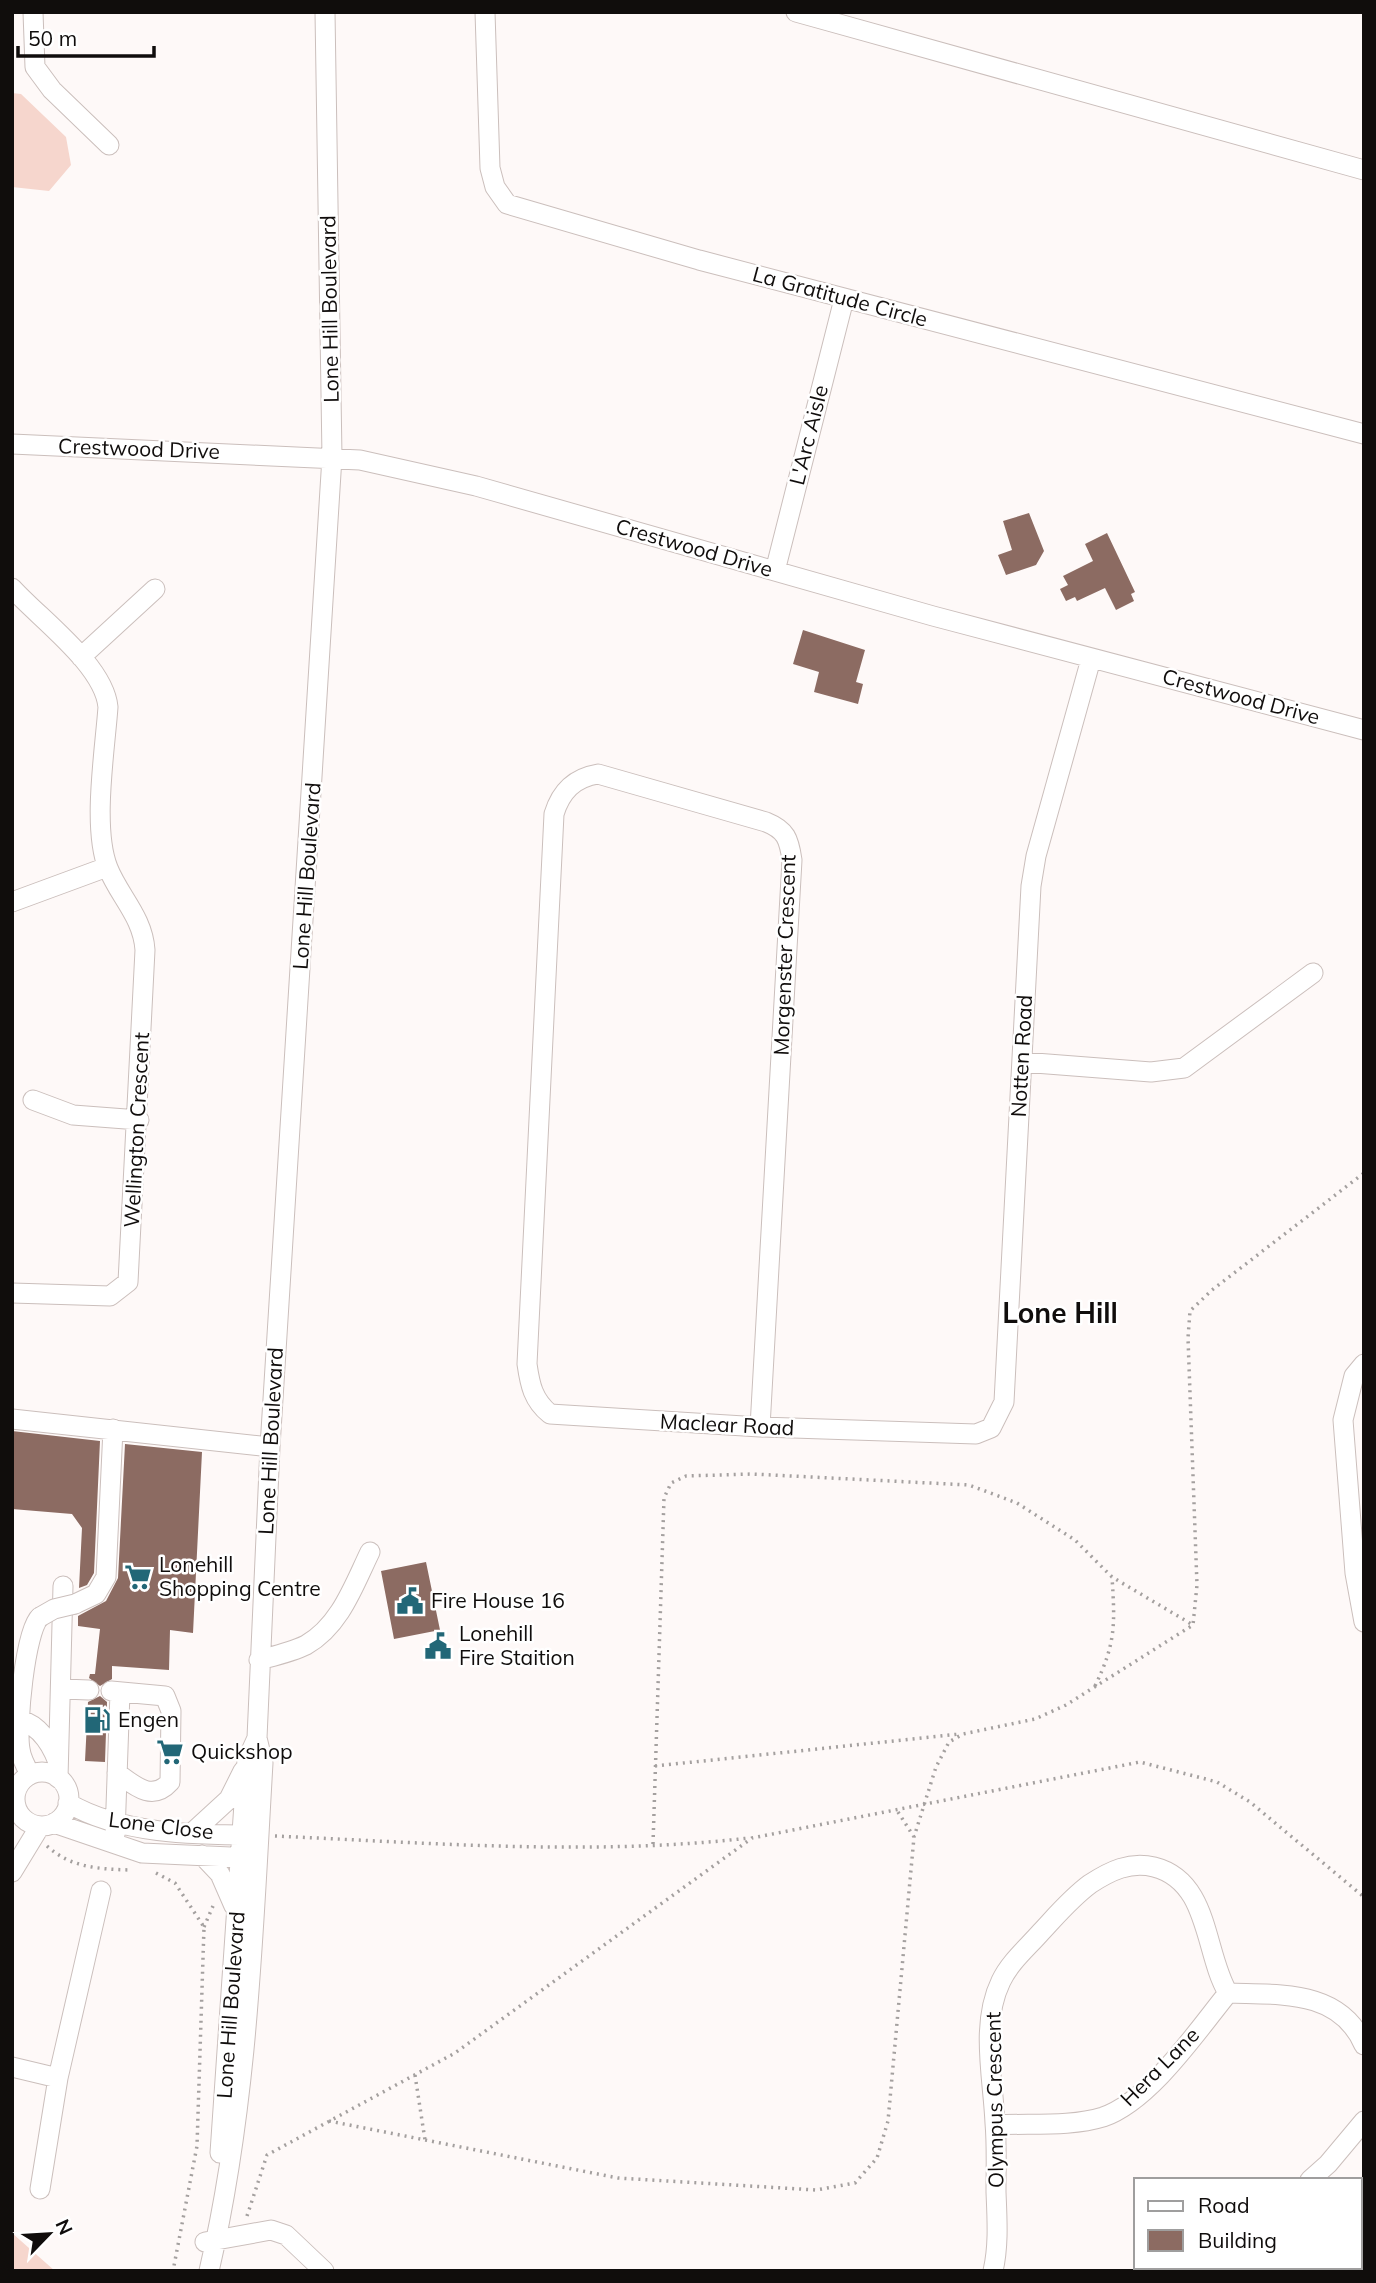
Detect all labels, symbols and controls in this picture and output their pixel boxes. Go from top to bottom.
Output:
scale bar [18,14,154,58]
text: 50 m [28,25,77,51]
street label: Lone Hill Boulevard [314,215,344,403]
street label: La Gratitude Circle [750,260,931,332]
street label: L'Arc Aisle [783,382,833,487]
street label: Crestwood Drive [58,432,220,464]
street label: Crestwood Drive [613,512,776,582]
street label: Crestwood Drive [1160,663,1323,730]
street label: Lone Hill Boulevard [286,782,326,970]
street label: Morgenster Crescent [768,854,800,1056]
street label: Notten Road [1005,994,1037,1118]
street label: Wellington Crescent [118,1032,154,1228]
district label: Lone Hill [1002,1295,1118,1330]
street label: Lone Hill Boulevard [252,1347,288,1535]
street label: Maclear Road [659,1407,795,1441]
place label: Lonehill Shopping Centre [159,1551,321,1601]
supermarket icon: Lonehill Shopping Centre [123,1562,153,1592]
public building icon: Fire House 16 [395,1586,425,1616]
place label: Fire House 16 [431,1587,565,1613]
place label: Lonehill Fire Staition [459,1620,575,1670]
public building icon: Lonehill Fire Staition [423,1631,453,1661]
fuel station icon: Engen [82,1705,112,1735]
place label: Engen [118,1706,179,1732]
supermarket icon: Quickshop [155,1737,185,1767]
place label: Quickshop [191,1738,293,1764]
street label: Lone Close [107,1806,215,1844]
street label: Lone Hill Boulevard [210,1911,250,2099]
street label: Olympus Crescent [979,2012,1009,2188]
street label: Hera Lane [1114,2021,1204,2111]
legend [1134,2178,1362,2269]
text: Road [1198,2192,1249,2218]
north arrow [14,2199,84,2269]
text: N [50,2215,78,2238]
text: Building [1198,2227,1277,2253]

